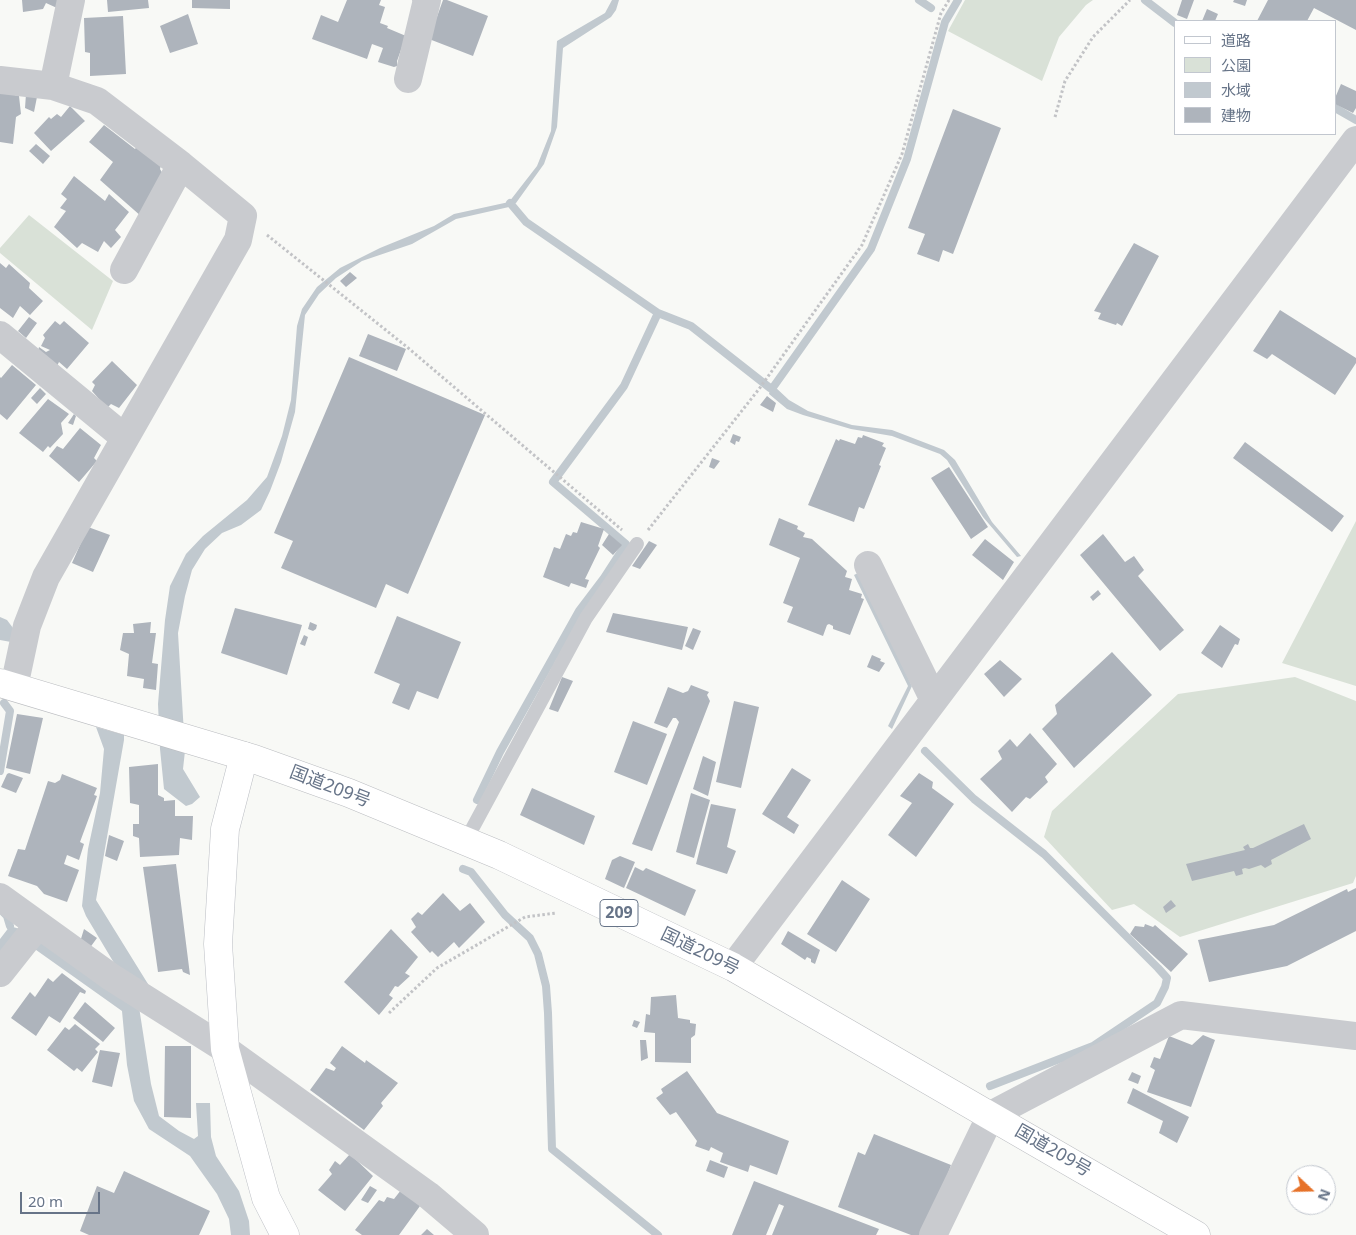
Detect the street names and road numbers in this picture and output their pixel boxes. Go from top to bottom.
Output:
street label: 国道209号 [287,762,373,812]
road number: 209 [600,900,638,926]
street label: 国道209号 [657,924,743,980]
street label: 国道209号 [1011,1120,1095,1182]

